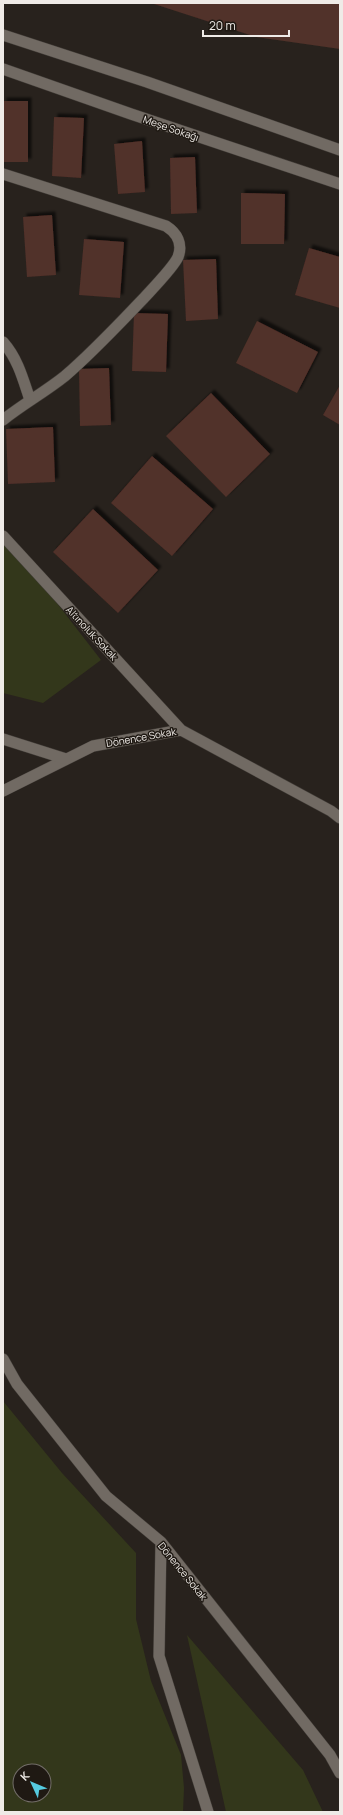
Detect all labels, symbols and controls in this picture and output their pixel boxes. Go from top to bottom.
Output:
scale bar [203,12,289,38]
text: 20 m [209,17,236,34]
street label: Meşe Sokağı [141,112,201,144]
street label: Altınoluk Sokak [63,603,122,664]
street label: Dönence Sokak [105,724,178,750]
street label: Dönence Sokak [155,1539,211,1604]
north arrow [12,1763,52,1803]
text: K [17,1767,33,1783]

